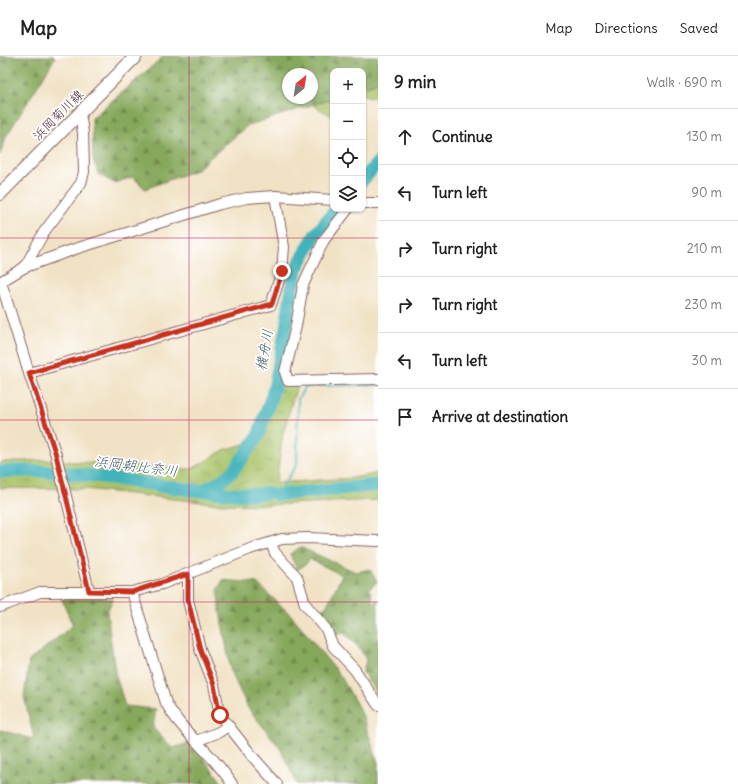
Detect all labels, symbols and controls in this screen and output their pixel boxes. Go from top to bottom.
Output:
text: Map [20,16,57,40]
text: Map [545,19,572,37]
text: Directions [594,19,658,37]
text: Saved [680,19,718,37]
north arrow [282,68,318,104]
map controls [330,68,366,212]
button: + [330,68,366,104]
text: 9 min [394,71,436,93]
text: Walk · 690 m [647,74,722,91]
street label: 浜岡菊川線 [29,85,88,144]
button: − [330,104,366,140]
icon: ahead [394,126,416,148]
text: Continue [432,127,493,146]
text: 130 m [686,128,722,145]
button: locate [330,140,366,176]
button: layers [330,176,366,212]
icon: left [394,182,416,204]
text: Turn left [432,183,487,202]
text: 90 m [691,184,722,201]
icon: right [394,238,416,260]
text: Turn right [432,239,497,258]
text: 210 m [687,240,722,257]
route end [273,262,291,280]
icon: right [394,294,416,316]
text: Turn right [432,295,497,314]
text: 230 m [684,296,722,313]
water label: 横舟川 [251,328,277,372]
icon: left [394,350,416,372]
text: Turn left [432,351,487,370]
text: 30 m [692,352,722,369]
icon: arrive [394,406,416,428]
text: Arrive at destination [432,407,568,426]
water label: 浜岡朝比奈川 [93,452,179,480]
route start [211,706,229,724]

